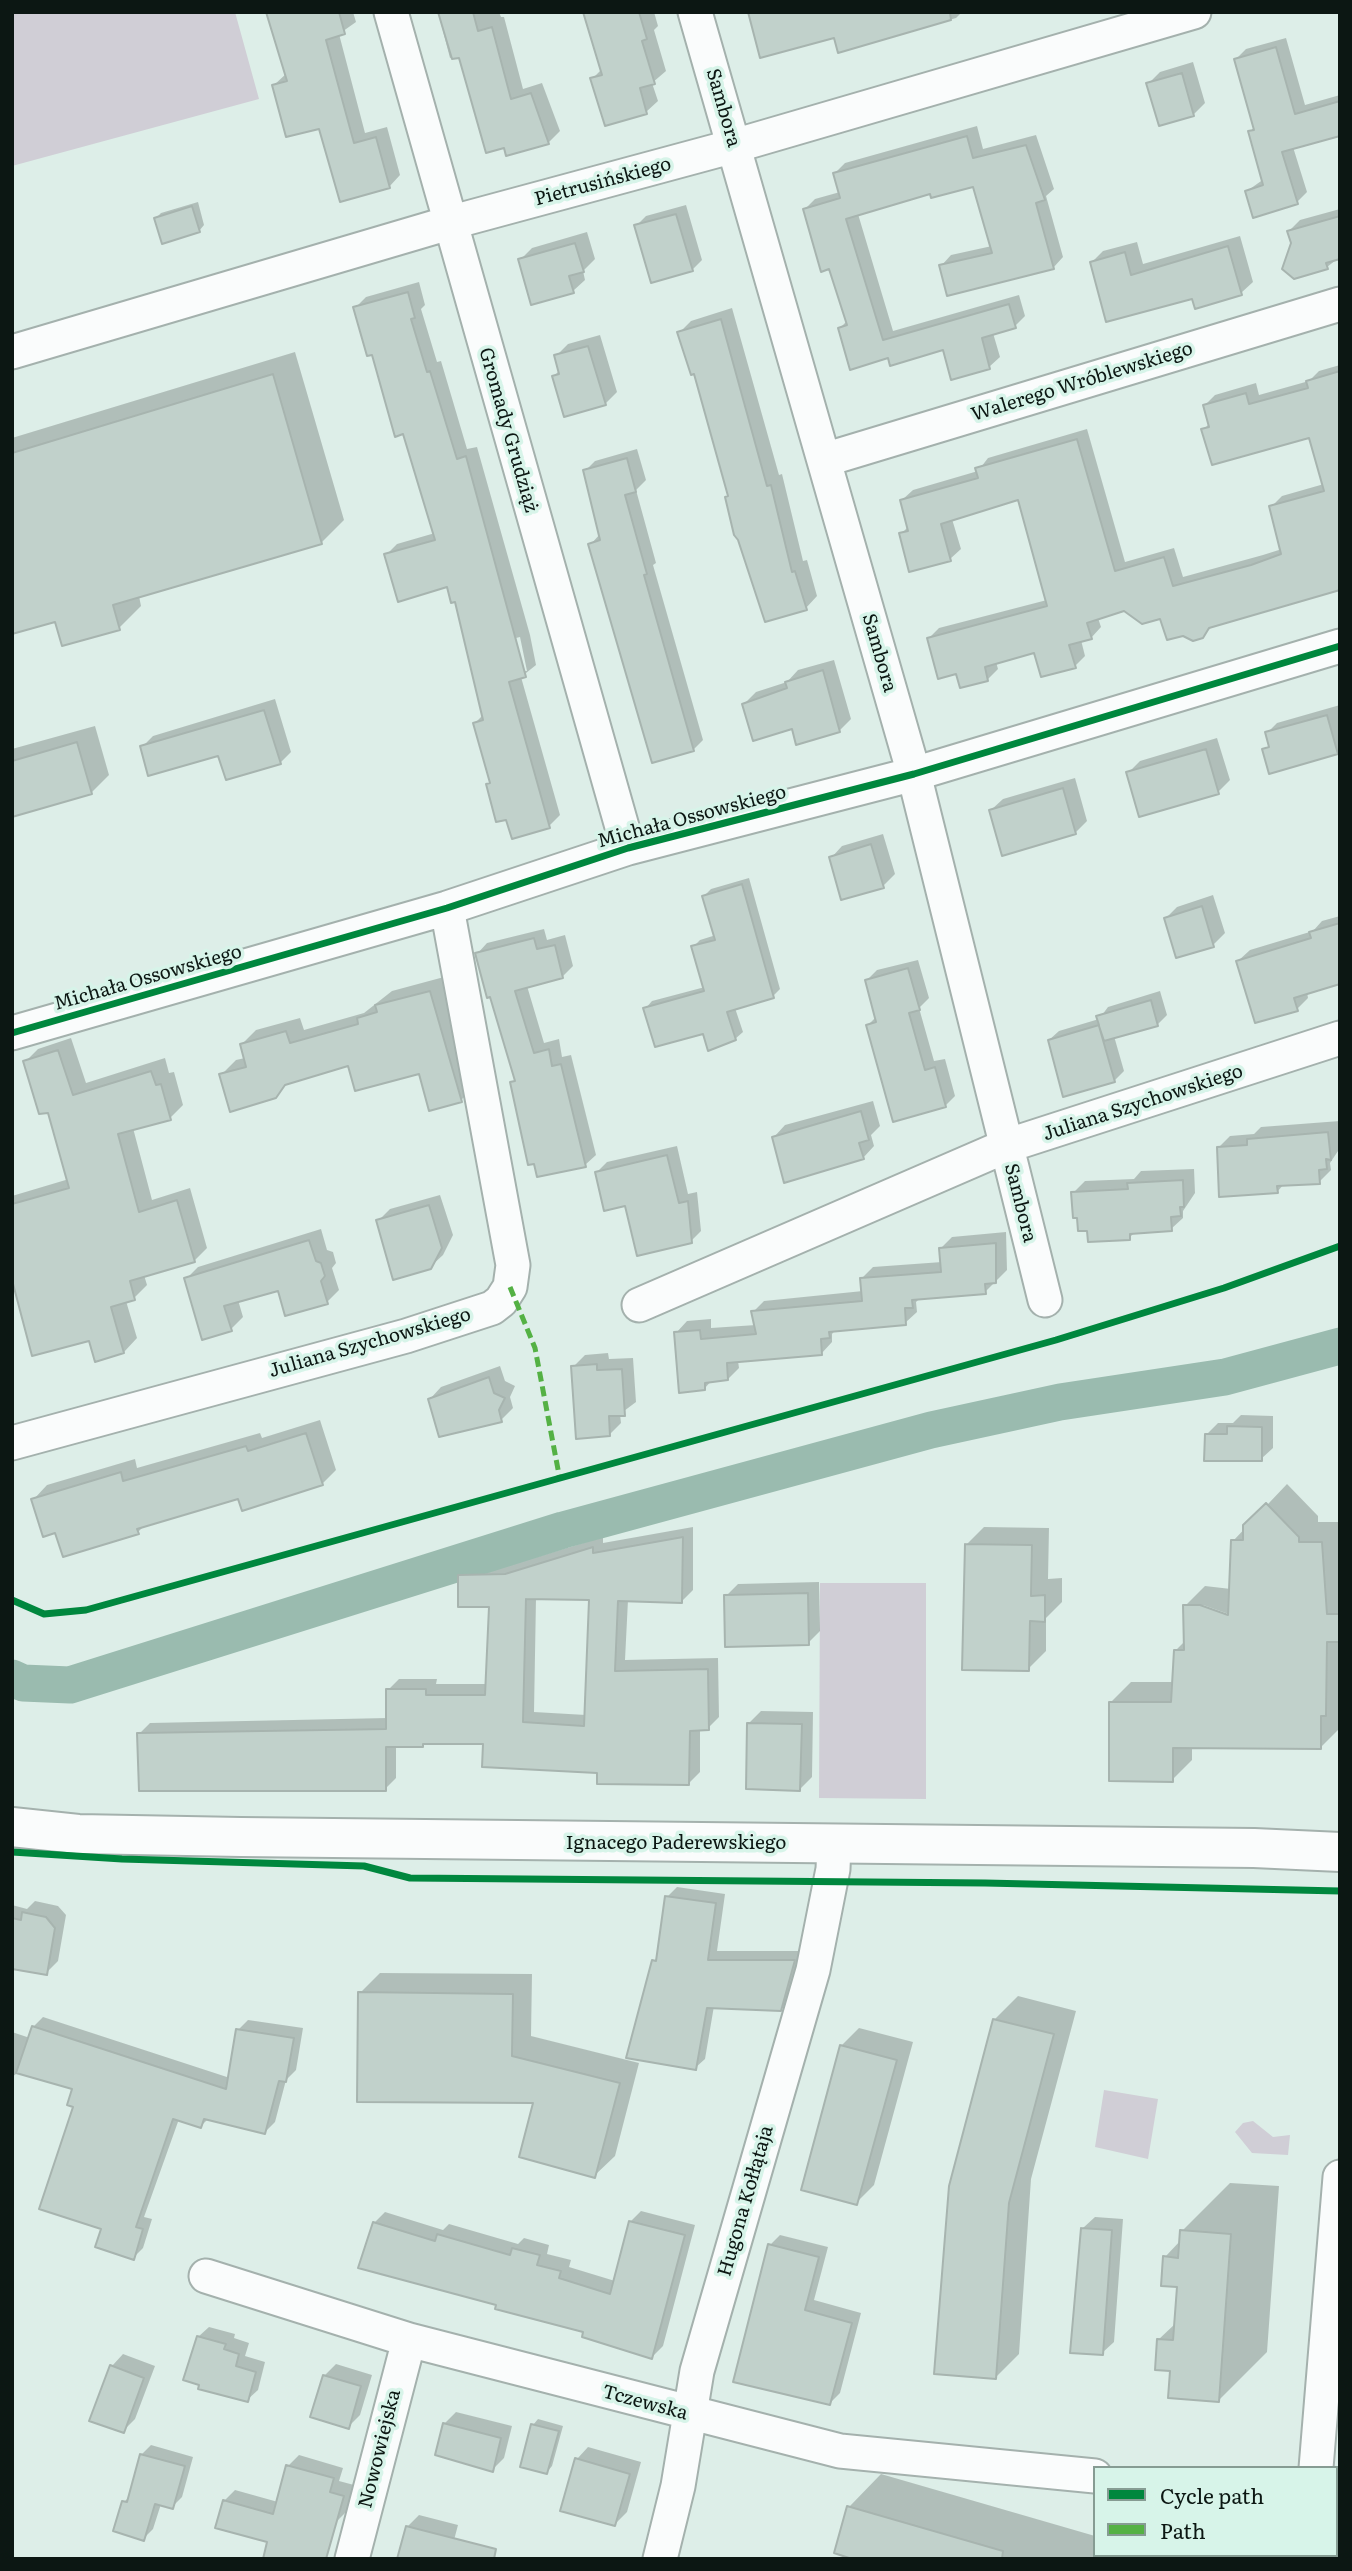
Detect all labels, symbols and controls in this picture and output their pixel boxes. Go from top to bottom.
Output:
street label: Sambora [701,66,745,150]
street label: Pietrusińskiego [532,153,674,211]
street label: Walerego Wróblewskiego [968,337,1196,427]
street label: Gromady Grudziąż [474,345,542,515]
street label: Sambora [857,611,901,695]
street label: Michała Ossowskiego [595,781,789,853]
street label: Michała Ossowskiego [51,940,245,1016]
street label: Juliana Szychowskiego [1040,1060,1246,1146]
street label: Sambora [999,1161,1041,1245]
street label: Juliana Szychowskiego [266,1303,474,1383]
street label: Ignacego Paderewskiego [566,1832,786,1854]
street label: Hugona Kołłątaja [714,2123,778,2279]
street label: Tczewska [600,2381,690,2425]
street label: Nowowiejska [354,2387,406,2511]
legend [1093,2466,1338,2557]
text: Cycle path [1160,2479,1264,2510]
text: Path [1160,2514,1206,2545]

